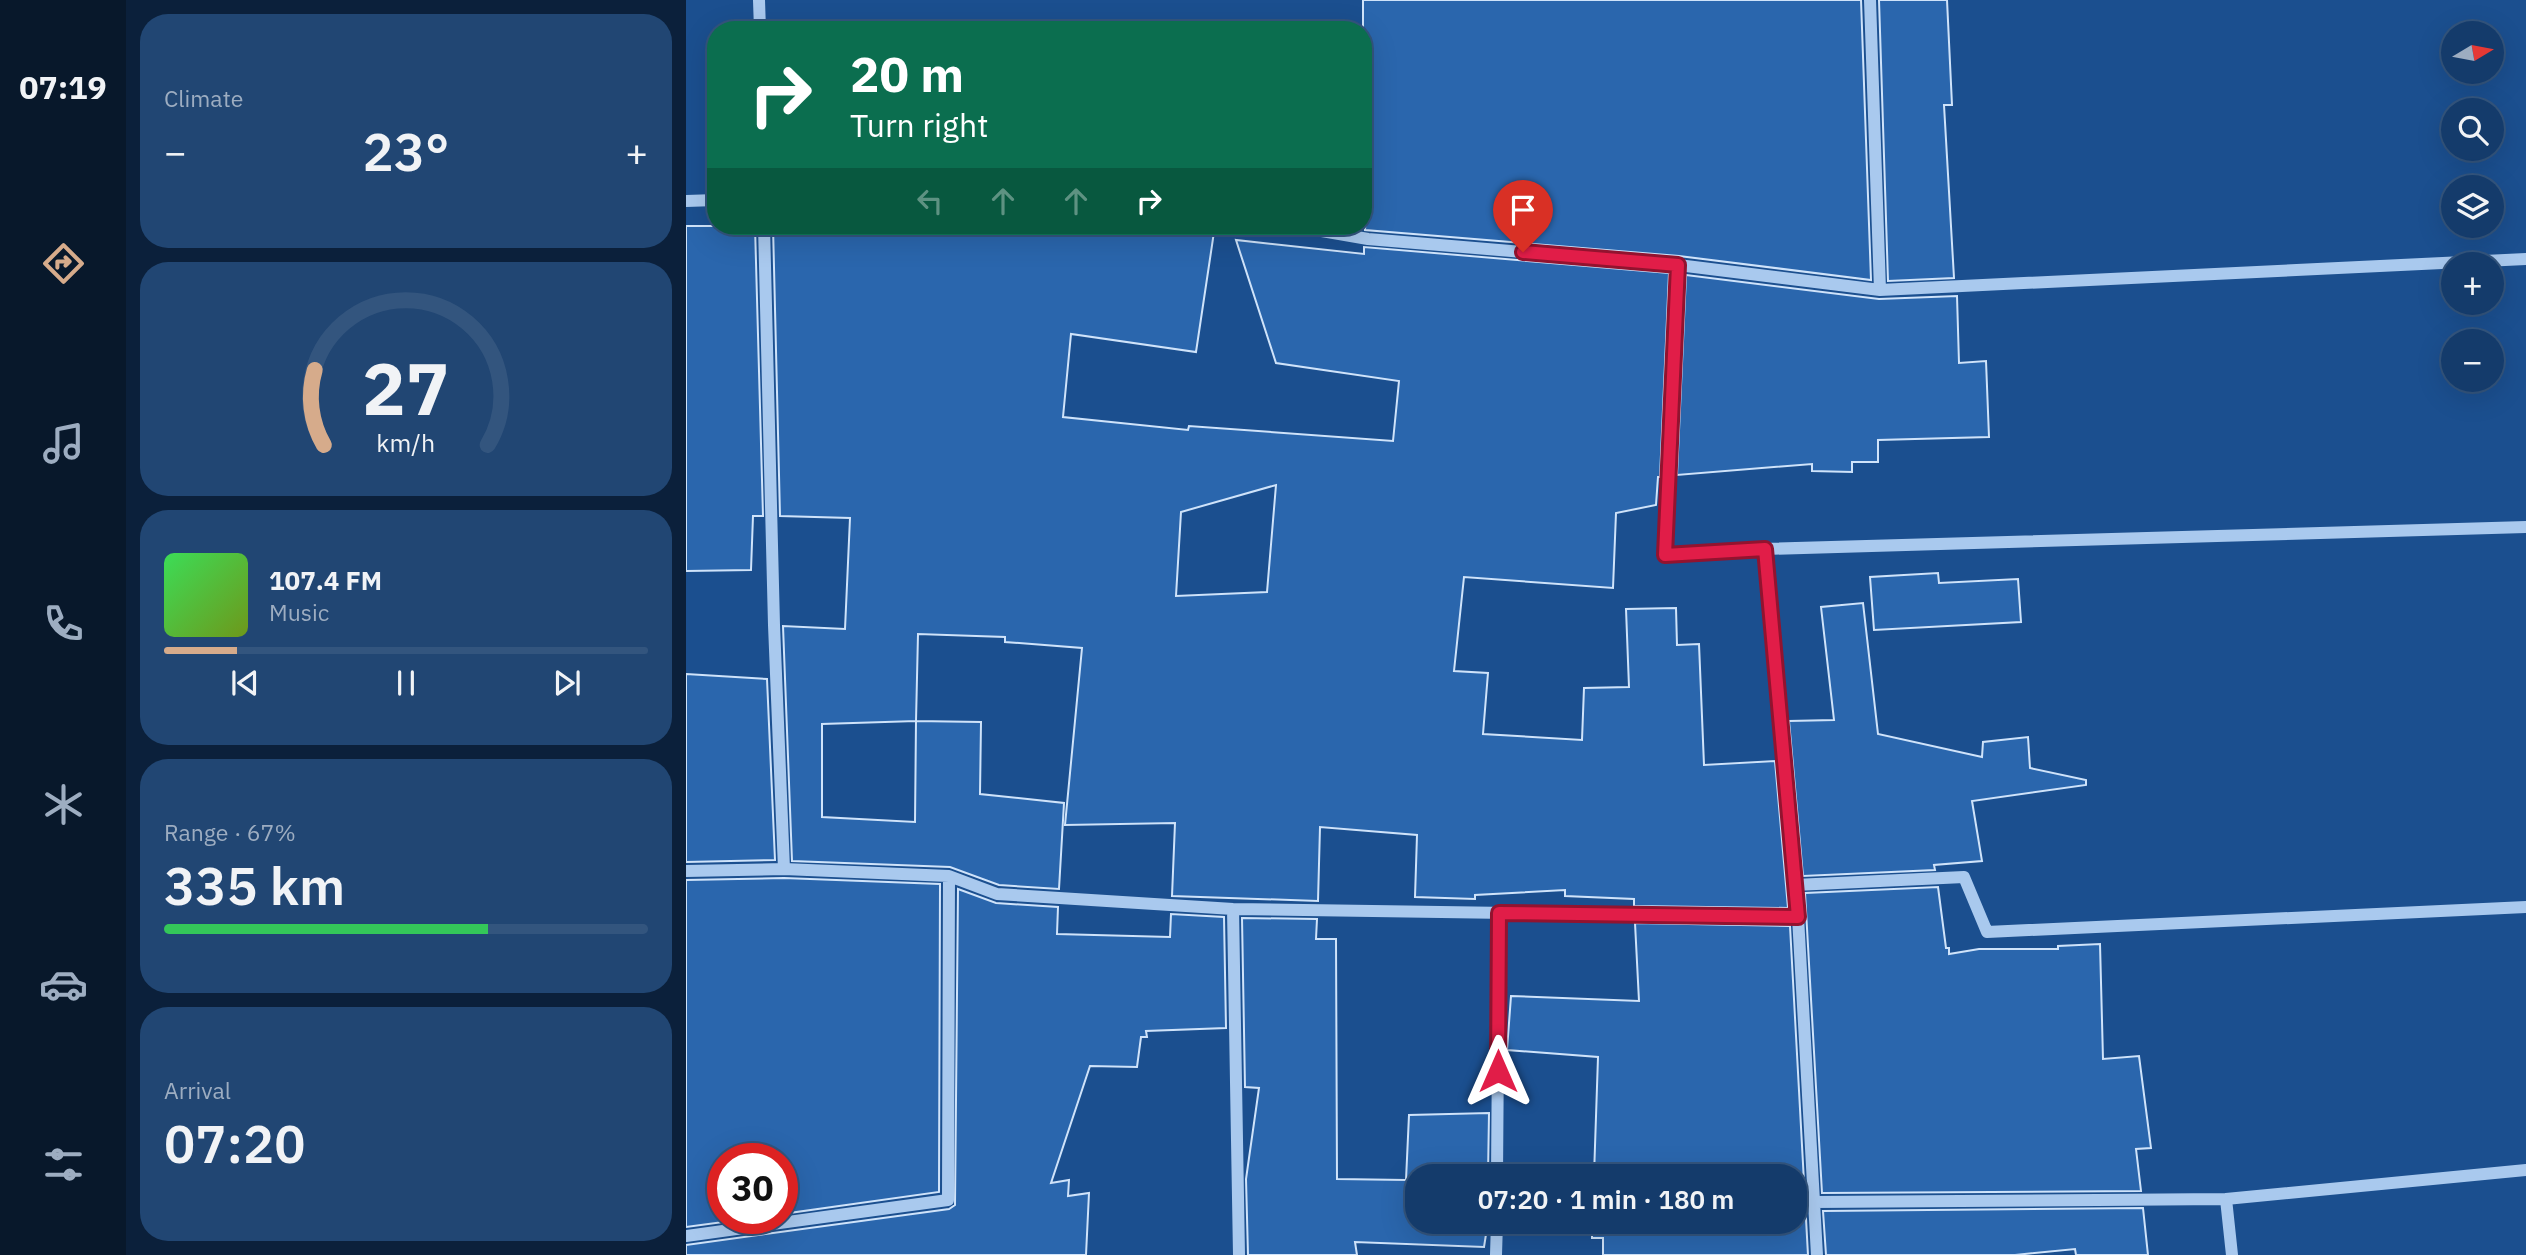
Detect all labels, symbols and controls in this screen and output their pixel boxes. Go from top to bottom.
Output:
north arrow [2441,21,2504,84]
map controls [2441,21,2504,392]
text: 20 m [850,42,964,105]
icon: right [735,49,826,140]
text: 07:19 [19,66,107,108]
text: Climate [164,83,243,113]
button: search [2441,98,2504,161]
text: Turn right [850,104,988,146]
text: 23° [363,118,449,185]
text: − [164,127,187,176]
text: + [625,127,648,176]
button: layers [2441,175,2504,238]
pin [1493,180,1553,252]
icon: left [911,182,949,220]
icon: ahead [984,182,1022,220]
icon: ahead [1057,182,1095,220]
icon: right [1130,182,1168,220]
icon: arrive [1504,191,1542,229]
icon: directions [39,239,88,288]
button: + [2441,252,2504,315]
button: − [2441,329,2504,392]
text: 27 [362,341,450,436]
icon: music [39,419,88,468]
text: km/h [377,426,435,459]
text: 107.4 FM [269,563,382,597]
text: Music [269,597,329,627]
icon: phone [39,599,88,648]
icon: previous [226,664,264,702]
icon: pause [387,664,425,702]
icon: next [548,664,586,702]
icon: climate [39,780,88,829]
text: Range · 67% [164,817,296,847]
text: 335 km [164,852,345,919]
icon: car [39,960,88,1009]
position arrow [1461,1034,1535,1108]
text: Arrival [164,1075,231,1105]
text: 07:20 [164,1110,305,1177]
icon: filters [39,1140,88,1189]
speed limit sign: 30 [707,1143,798,1234]
text: 07:20 · 1 min · 180 m [1478,1182,1734,1216]

